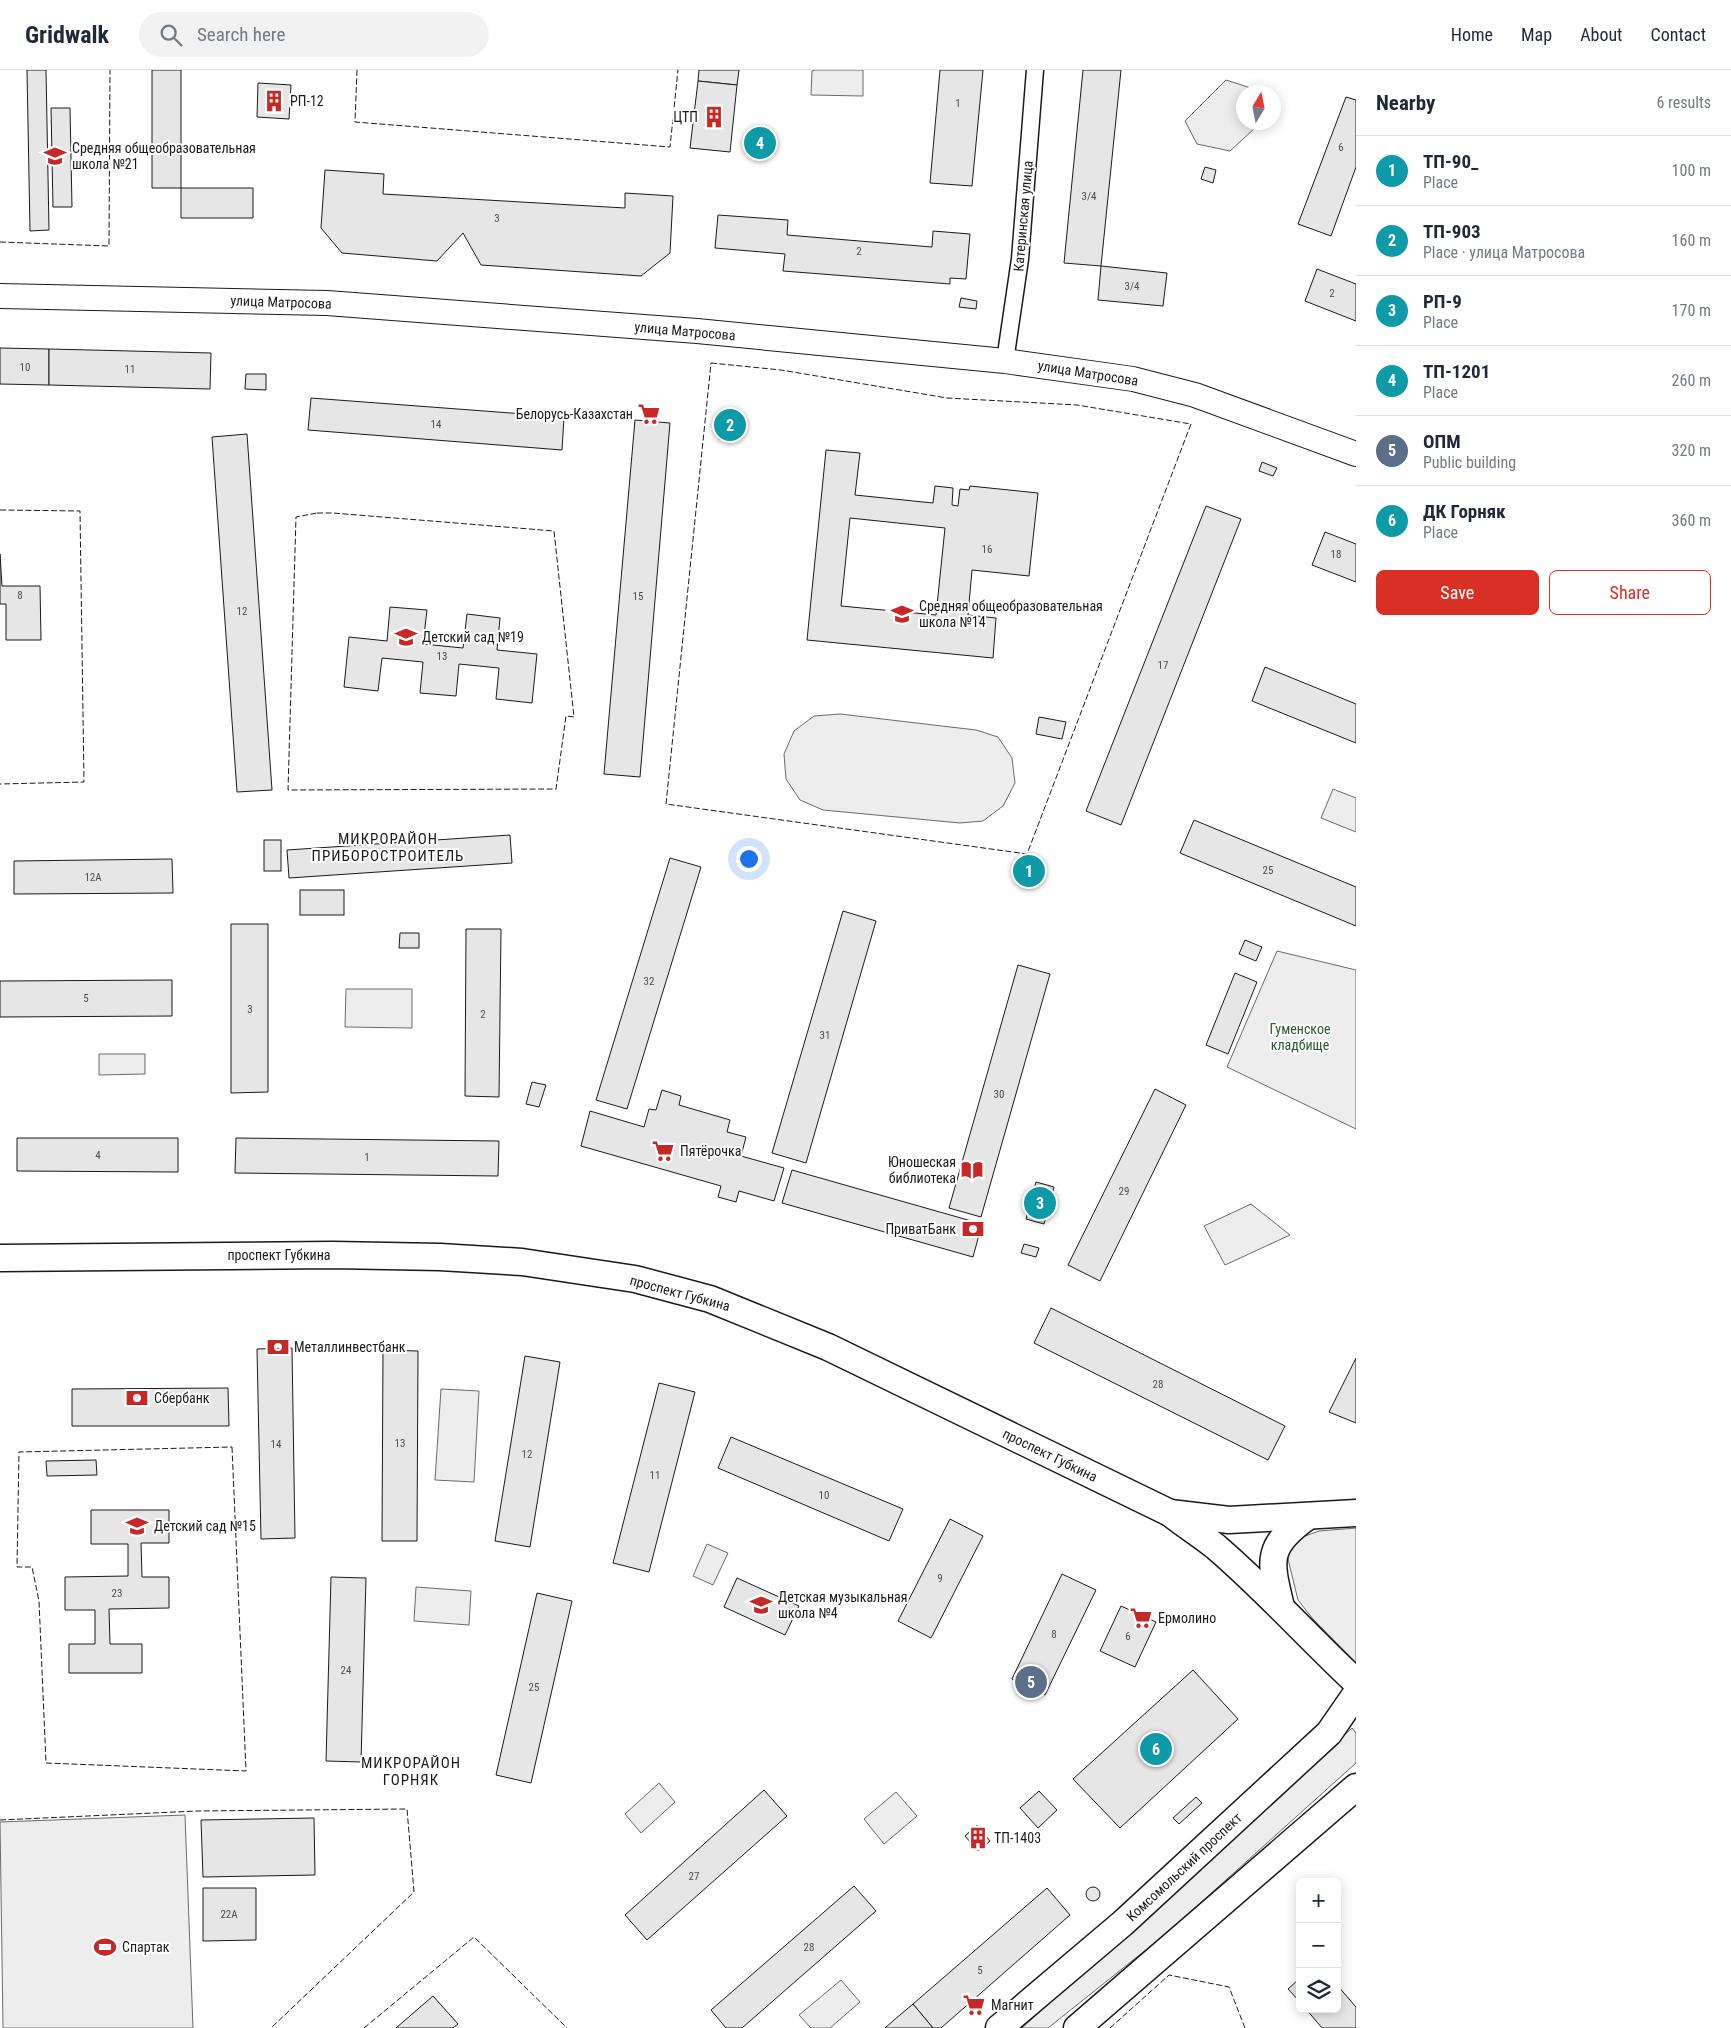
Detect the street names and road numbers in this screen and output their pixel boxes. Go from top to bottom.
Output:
street label: Катеринская улица [1010,160,1036,272]
street label: улица Матросова [230,292,332,312]
street label: улица Матросова [634,319,736,343]
street label: улица Матросова [1037,357,1139,389]
street label: проспект Губкина [227,1247,331,1263]
street label: проспект Губкина [628,1272,732,1314]
street label: проспект Губкина [1000,1425,1100,1485]
street label: Комсомольский проспект [1123,1809,1245,1925]

